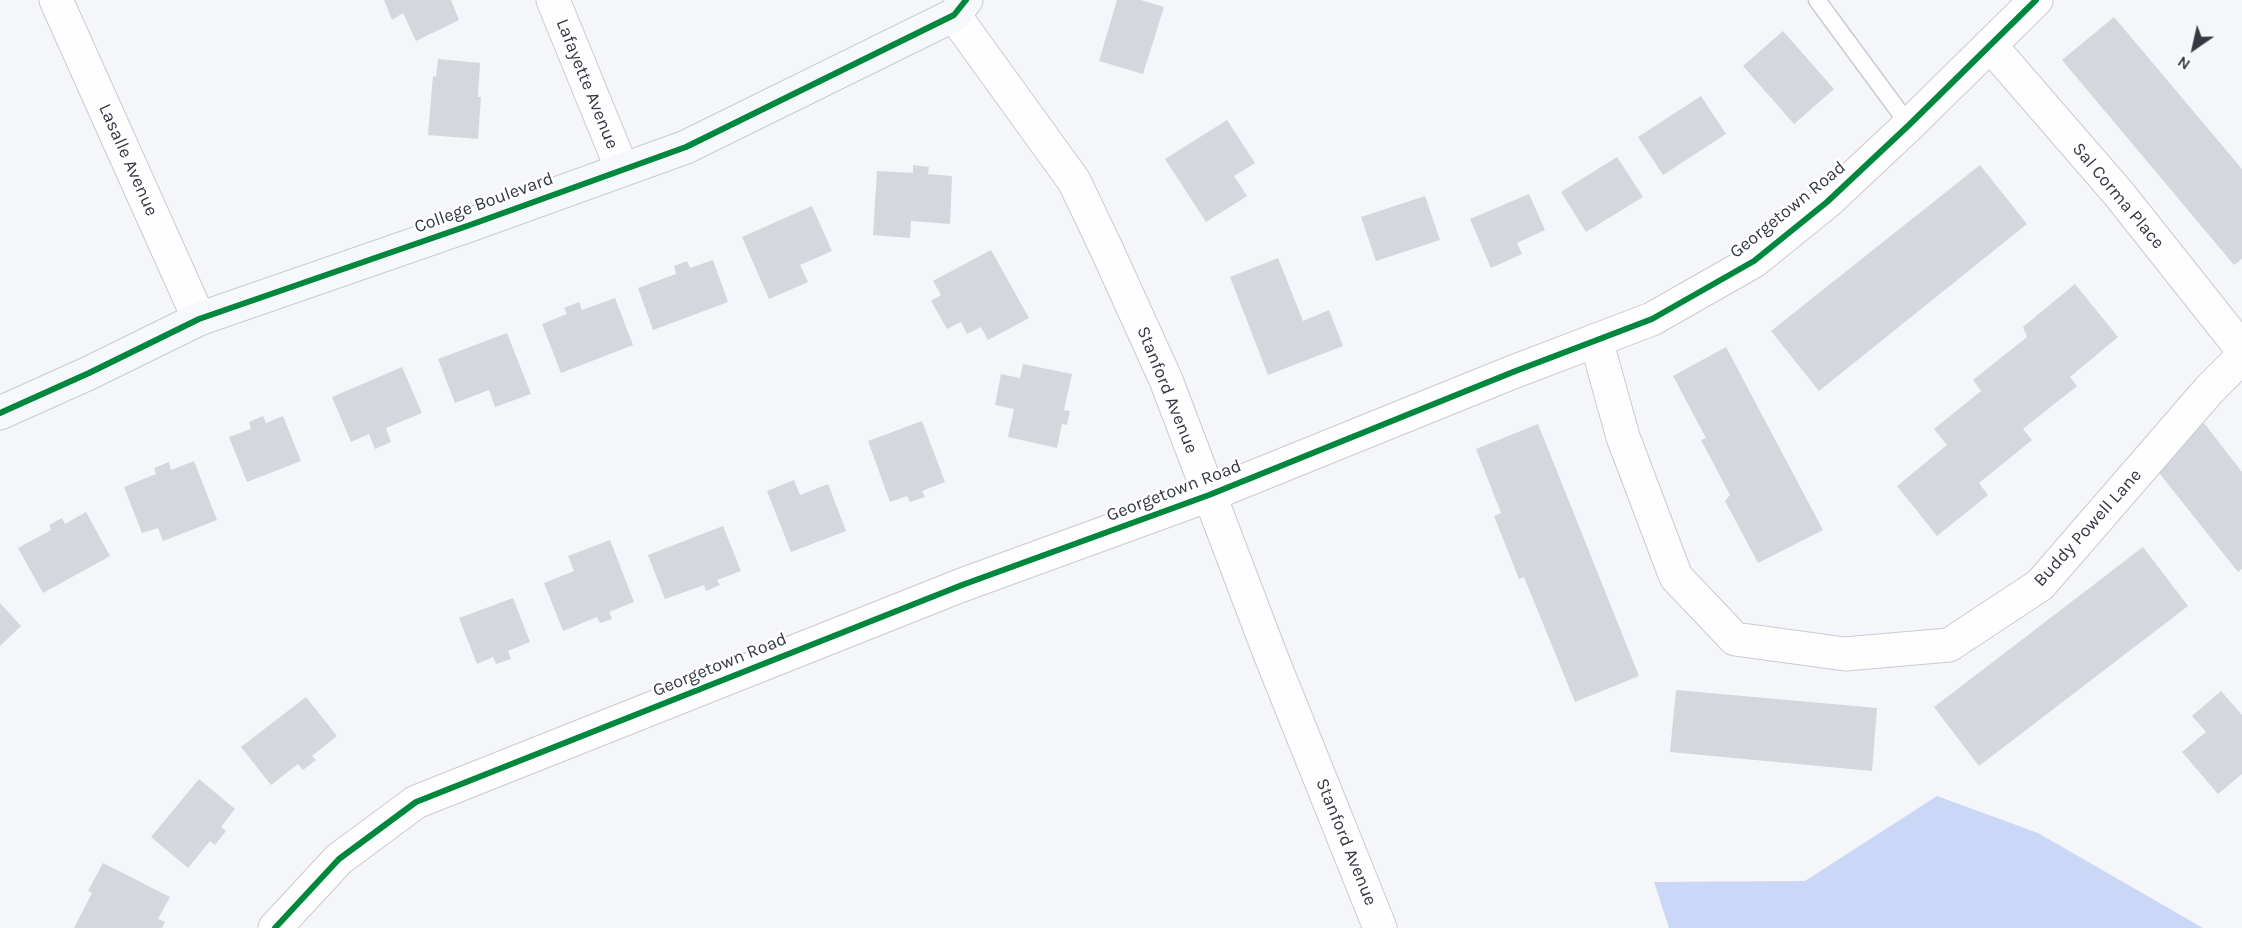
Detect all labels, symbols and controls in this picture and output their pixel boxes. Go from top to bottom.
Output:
street label: Lafayette Avenue [551,16,623,152]
north arrow [2164,18,2224,78]
text: N [2174,52,2194,74]
street label: Lasalle Avenue [94,101,162,219]
street label: Sal Corma Place [2067,139,2169,253]
street label: Georgetown Road [1726,157,1850,263]
street label: College Boulevard [412,168,556,238]
street label: Stanford Avenue [1132,323,1202,457]
street label: Georgetown Road [1104,455,1244,527]
street label: Buddy Powell Lane [2029,465,2147,591]
street label: Georgetown Road [650,628,790,702]
street label: Stanford Avenue [1311,775,1381,909]

